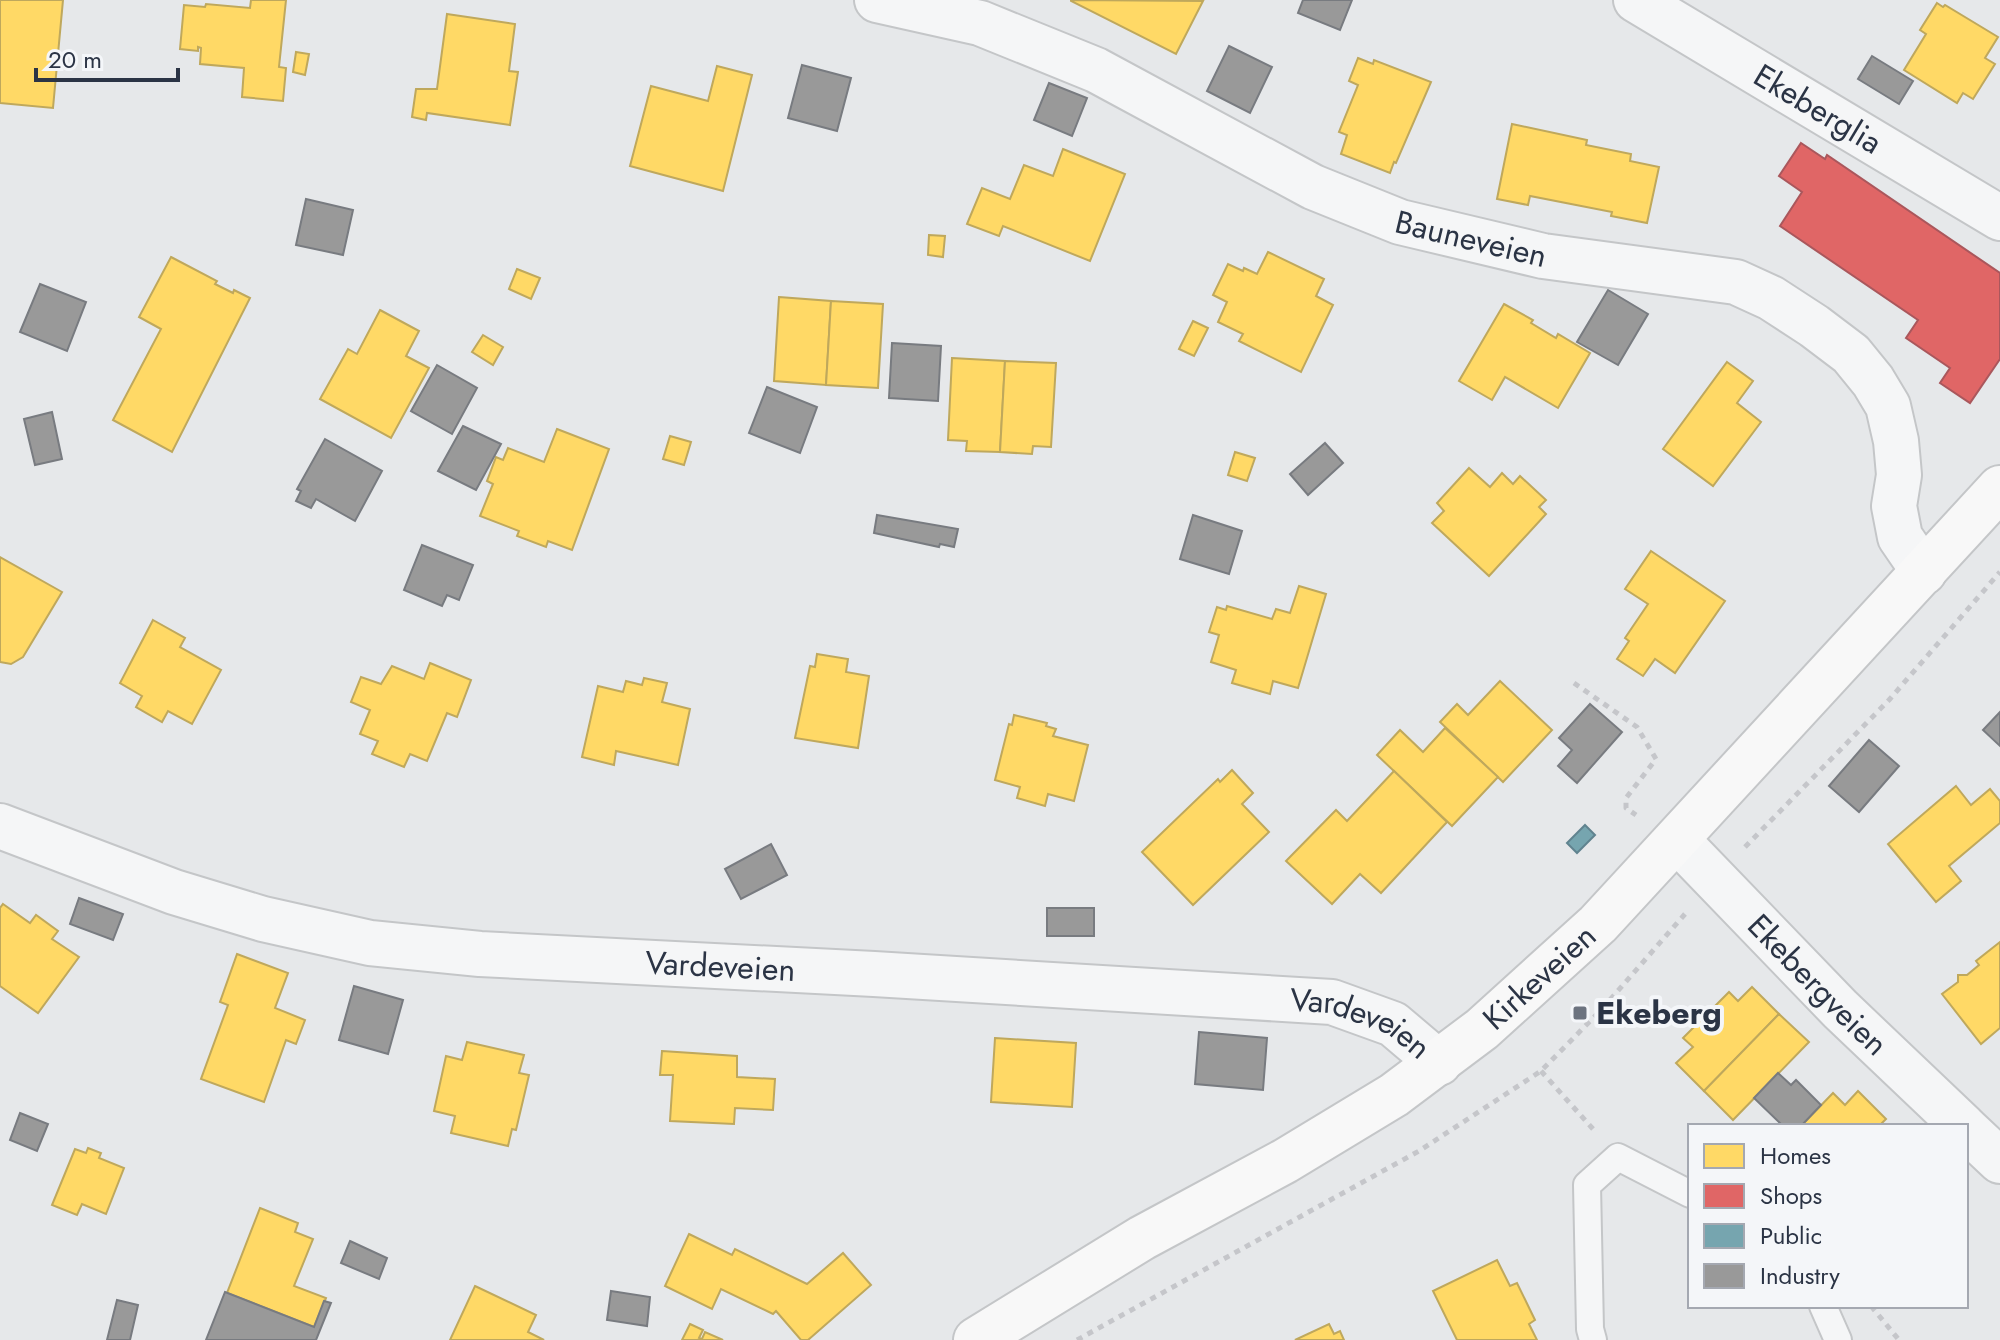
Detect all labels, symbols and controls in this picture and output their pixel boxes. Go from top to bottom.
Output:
scale bar [36,32,178,82]
text: 20 m [48,42,102,77]
street label: Ekeberglia [1745,53,1891,165]
street label: Bauneveien [1390,199,1552,279]
street label: Ekebergveien [1737,904,1898,1066]
street label: Kirkeveien [1472,913,1606,1041]
street label: Vardeveien [644,939,797,993]
street label: Vardeveien [1289,976,1441,1070]
place label: Ekeberg [1596,990,1722,1036]
marker: Ekeberg [1571,1004,1589,1022]
legend [1688,1124,1968,1308]
text: Homes [1760,1138,1831,1173]
text: Shops [1760,1178,1822,1213]
text: Public [1760,1218,1822,1253]
text: Industry [1760,1258,1840,1293]

